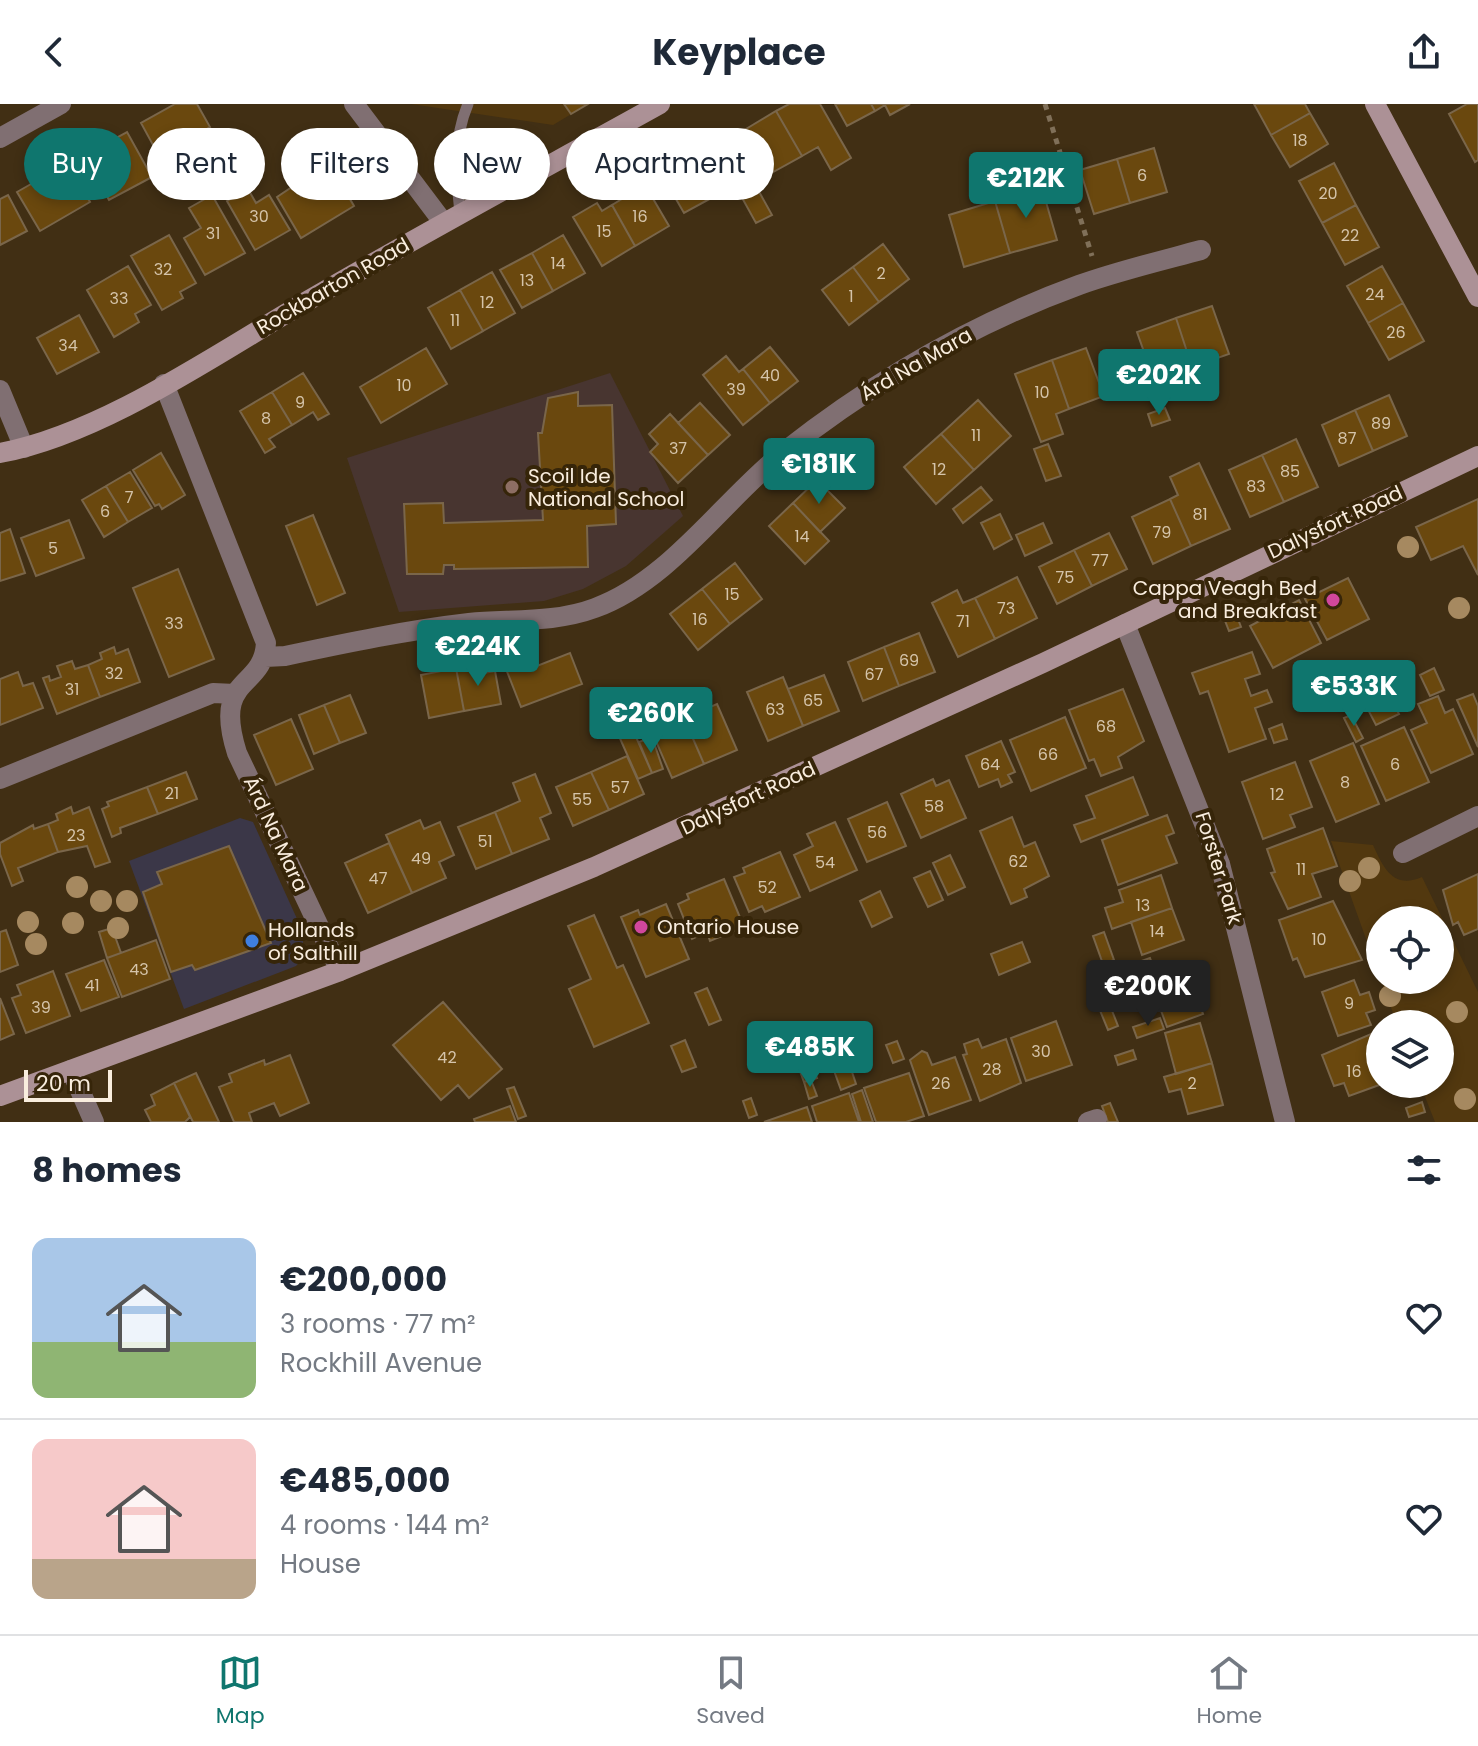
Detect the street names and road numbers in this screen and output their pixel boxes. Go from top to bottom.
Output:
street label: Rockbarton Road [251,231,415,341]
street label: Árd Na Mara [855,321,977,407]
street label: Dalysfort Road [1263,479,1407,565]
street label: Dalysfort Road [676,755,820,841]
street label: Árd Na Mara [237,772,315,896]
street label: Forster Park [1189,808,1250,928]

